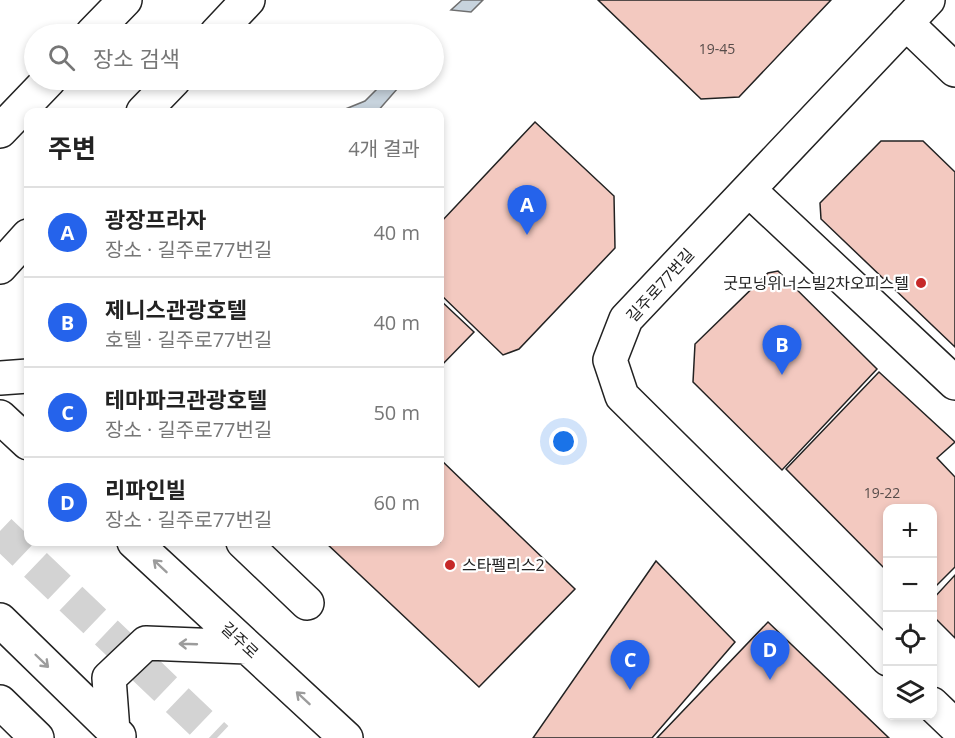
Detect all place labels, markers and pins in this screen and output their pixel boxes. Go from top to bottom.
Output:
pin: A [508,186,546,235]
place label: 굿모닝위너스빌2차오피스텔 [723,272,909,294]
marker: 굿모닝위너스빌2차오피스텔 [914,276,928,290]
pin: B [762,326,802,375]
place label: 스타펠리스2 [462,554,545,576]
marker: 스타펠리스2 [443,558,457,572]
pin: D [750,630,790,680]
pin: C [610,640,650,690]

